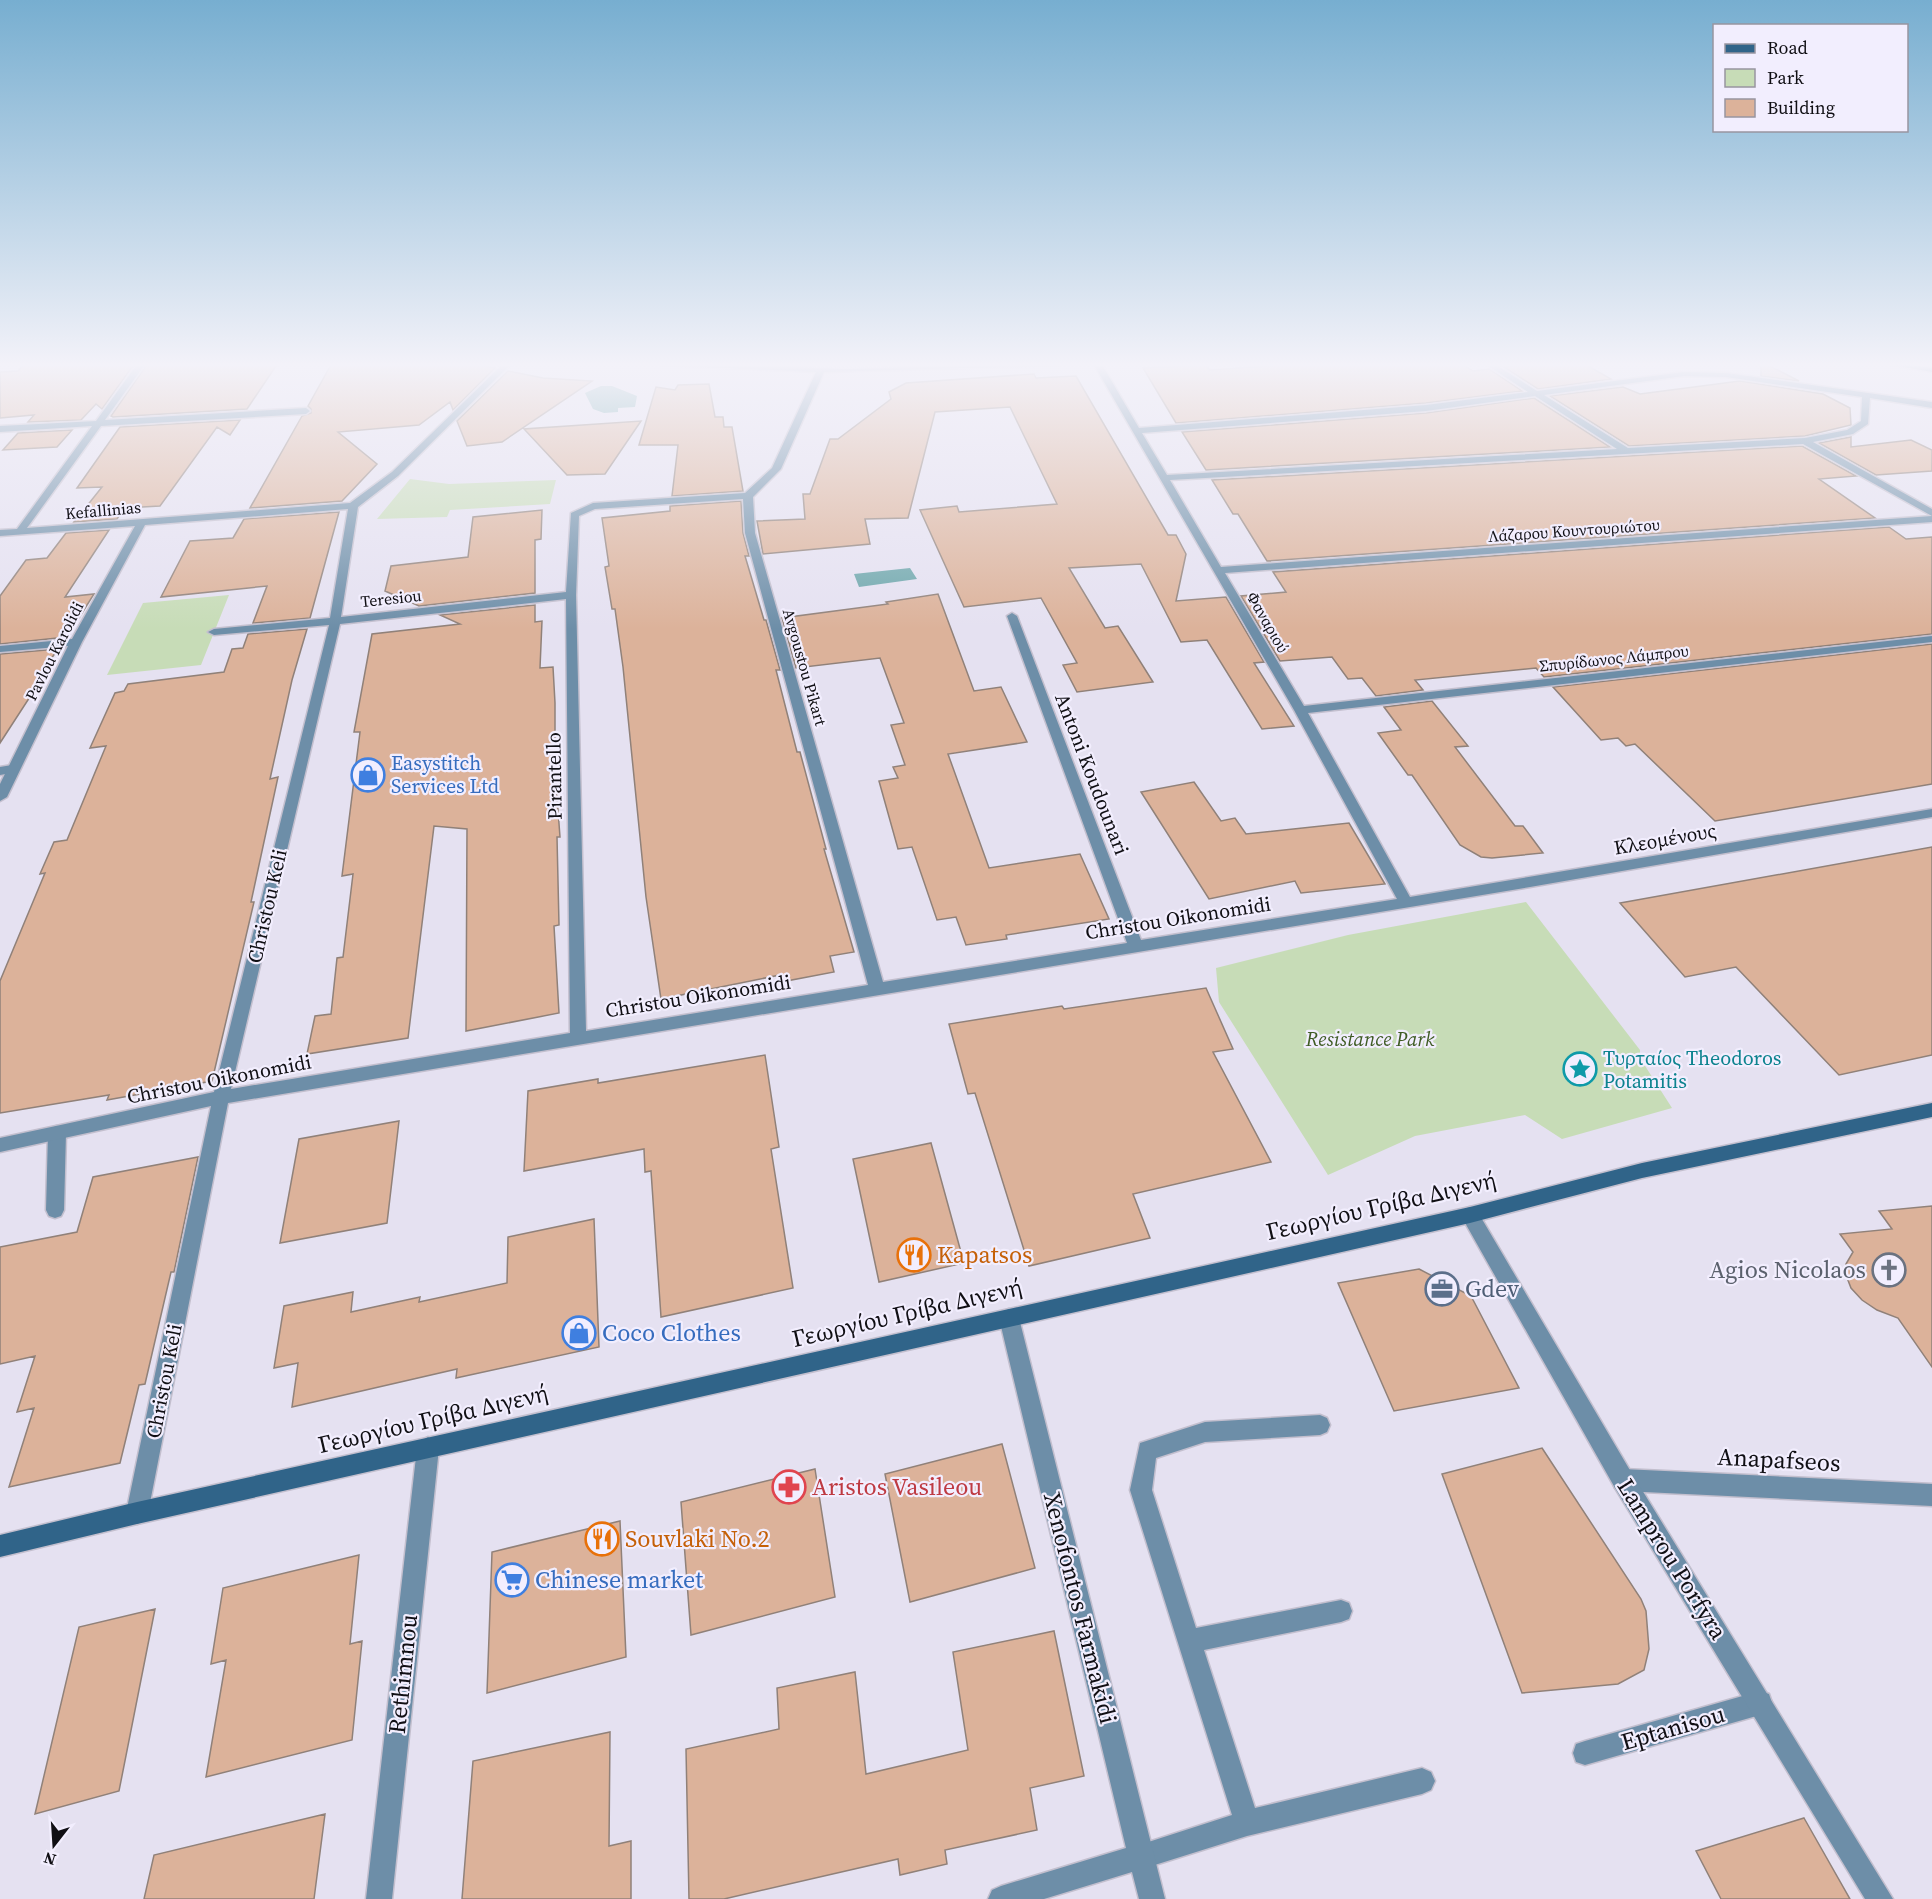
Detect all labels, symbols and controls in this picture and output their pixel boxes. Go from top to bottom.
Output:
legend [1713,24,1908,132]
text: Road [1767,35,1808,60]
text: Park [1767,65,1804,90]
text: Building [1767,95,1835,120]
street label: Kefallinias [64,496,142,524]
street label: Λάζαρου Κουντουριώτου [1487,513,1661,547]
street label: Teresiou [359,584,423,612]
street label: Φαναριού [1242,587,1294,657]
street label: Pavlou Karolidi [20,597,89,704]
street label: Avgoustou Pikart [778,606,832,729]
street label: Σπυρίδωνος Λάμπρου [1538,639,1690,677]
street label: Antoni Koudounari [1048,689,1136,859]
street label: Pirantello [539,732,569,820]
place label: Easystitch Services Ltd [391,749,500,800]
shop icon: Easystitch Services Ltd [350,757,386,793]
street label: Κλεομένους [1612,816,1718,862]
street label: Christou Keli [240,846,294,966]
street label: Christou Oikonomidi [1083,890,1273,946]
street label: Christou Oikonomidi [603,968,793,1024]
park label: Resistance Park [1305,1025,1435,1053]
place label: Τυρταίος Theodoros Potamitis [1603,1044,1782,1095]
street label: Christou Oikonomidi [124,1047,314,1111]
place icon: Τυρταίος Theodoros Potamitis [1562,1051,1598,1087]
street label: Γεωργίου Γρίβα Διγενή [1263,1163,1499,1248]
restaurant icon: Kapatsos [896,1237,932,1273]
place label: Kapatsos [937,1238,1033,1271]
church icon: Agios Nicolaos [1871,1252,1907,1288]
place label: Agios Nicolaos [1709,1253,1866,1286]
street label: Γεωργίου Γρίβα Διγενή [789,1270,1025,1355]
office icon: Gdev [1424,1271,1460,1307]
place label: Gdev [1465,1272,1519,1305]
shop icon: Coco Clothes [561,1315,597,1351]
place label: Coco Clothes [602,1316,741,1349]
street label: Christou Keli [139,1321,189,1441]
street label: Γεωργίου Γρίβα Διγενή [315,1376,551,1461]
street label: Anapafseos [1717,1440,1841,1479]
pharmacy icon: Aristos Vasileou [771,1469,807,1505]
place label: Aristos Vasileou [812,1470,982,1503]
street label: Lamprou Porfyra [1610,1472,1736,1646]
street label: Xenofontos Farmakidi [1036,1489,1125,1727]
restaurant icon: Souvlaki No.2 [584,1521,620,1557]
place label: Souvlaki No.2 [625,1522,770,1555]
supermarket icon: Chinese market [494,1562,530,1598]
place label: Chinese market [535,1563,703,1596]
street label: Rethimnou [380,1612,425,1735]
street label: Eptanisou [1617,1697,1729,1758]
north arrow [24,1815,84,1875]
text: N [40,1847,58,1872]

